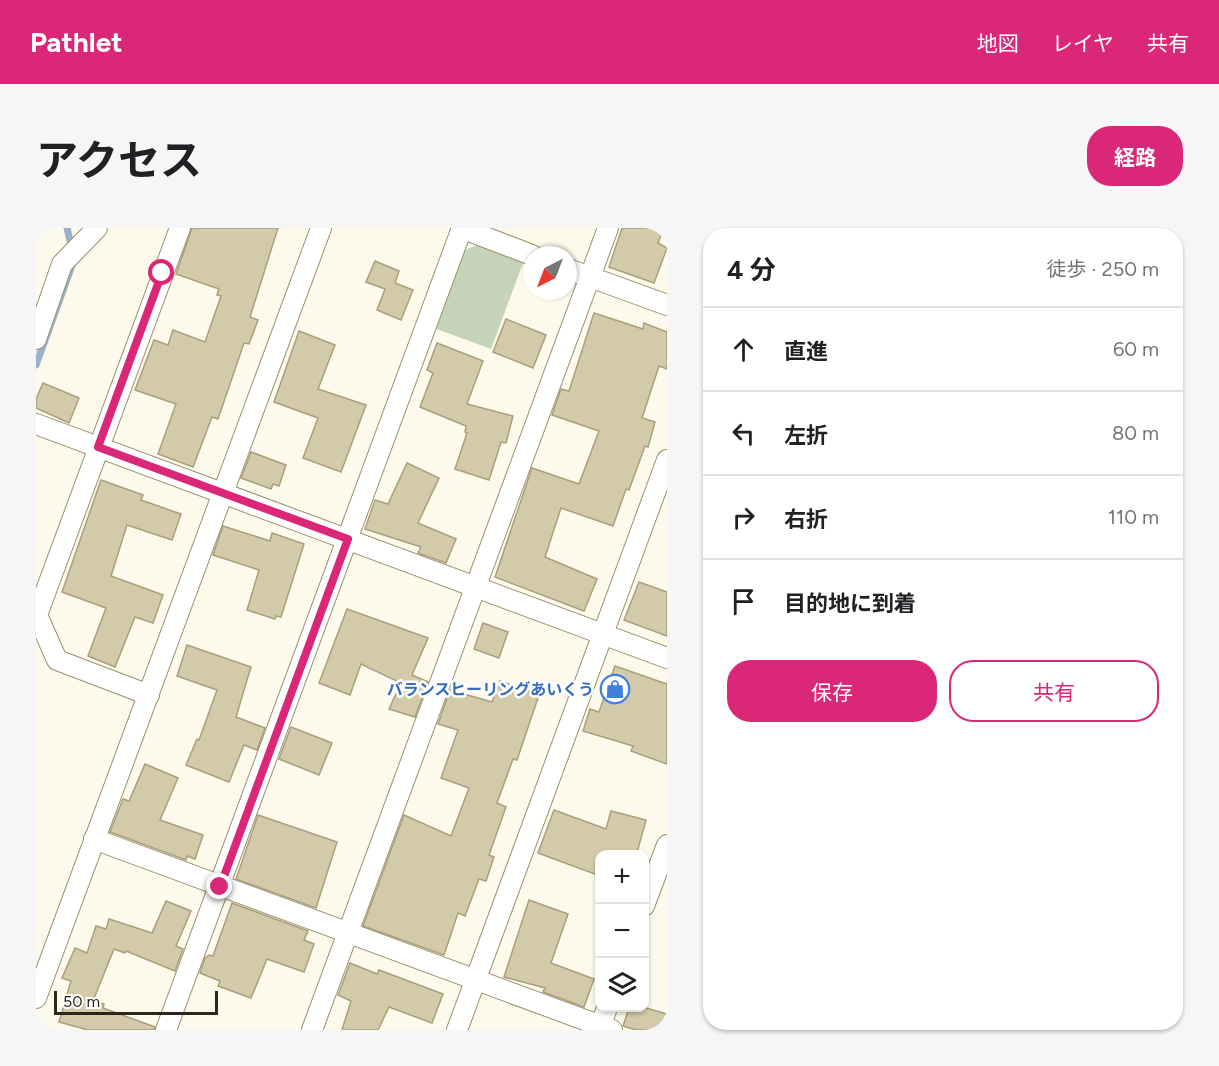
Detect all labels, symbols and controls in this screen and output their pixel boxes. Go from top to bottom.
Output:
text: Pathlet [30,25,122,59]
text: 地図 [977,31,1019,56]
text: レイヤ [1052,31,1114,56]
text: 共有 [1147,31,1189,56]
button: 経路 [1087,126,1183,186]
text: アクセス [36,135,202,186]
north arrow [523,246,577,300]
text: 4 分 [727,254,776,286]
text: 徒歩 · 250 m [1047,257,1159,281]
route start [148,259,174,285]
icon: ahead [727,333,760,366]
text: 60 m [1113,337,1159,361]
text: 直進 [784,338,828,365]
icon: left [727,417,760,450]
text: 80 m [1112,421,1159,445]
text: 左折 [784,422,828,449]
icon: right [727,501,760,534]
text: 110 m [1108,505,1159,529]
text: 右折 [784,506,828,533]
icon: arrive [727,585,760,618]
text: 目的地に到着 [784,590,916,617]
button: 保存 [727,660,937,722]
button: 共有 [949,660,1159,722]
shop icon: バランスヒーリングあいくう [599,673,631,705]
place label: バランスヒーリングあいくう [387,680,594,699]
map controls [595,850,649,1012]
button: + [595,850,649,904]
route end [206,873,232,899]
button: − [595,904,649,958]
button: layers [595,958,649,1012]
scale bar [54,988,218,1016]
text: 50 m [63,992,100,1011]

